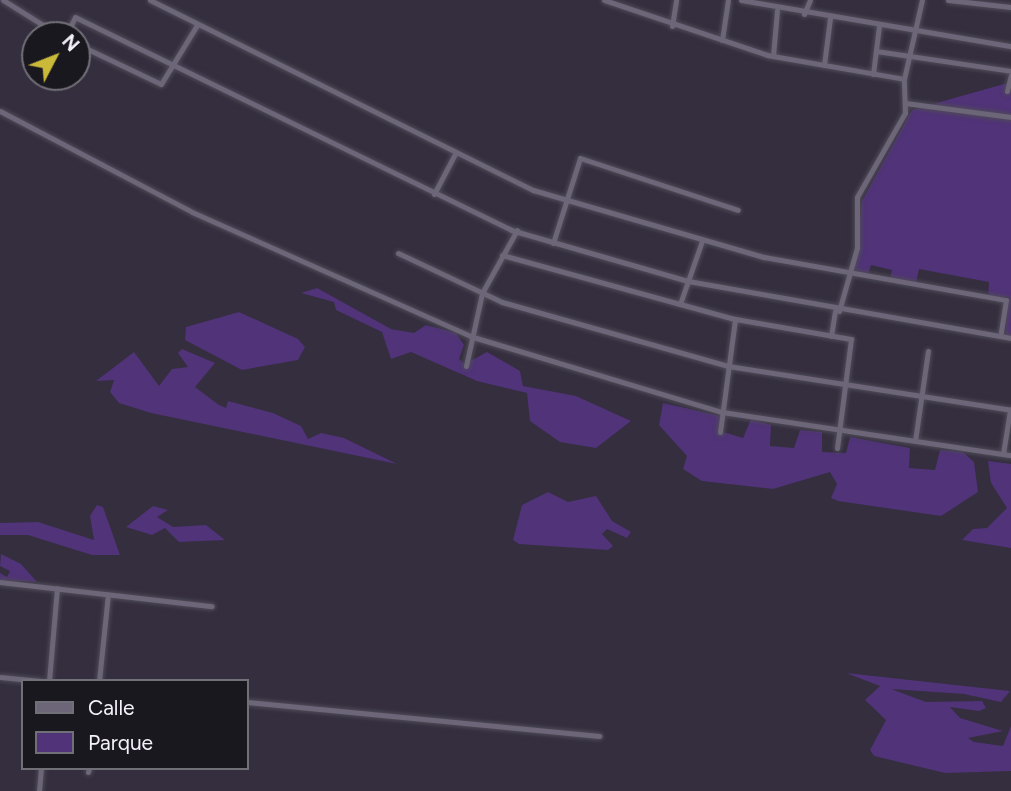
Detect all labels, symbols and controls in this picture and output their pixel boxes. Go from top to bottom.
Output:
north arrow [21,21,91,91]
text: N [57,30,84,56]
legend [21,679,248,770]
text: Calle [88,695,135,720]
text: Parque [88,730,153,755]

